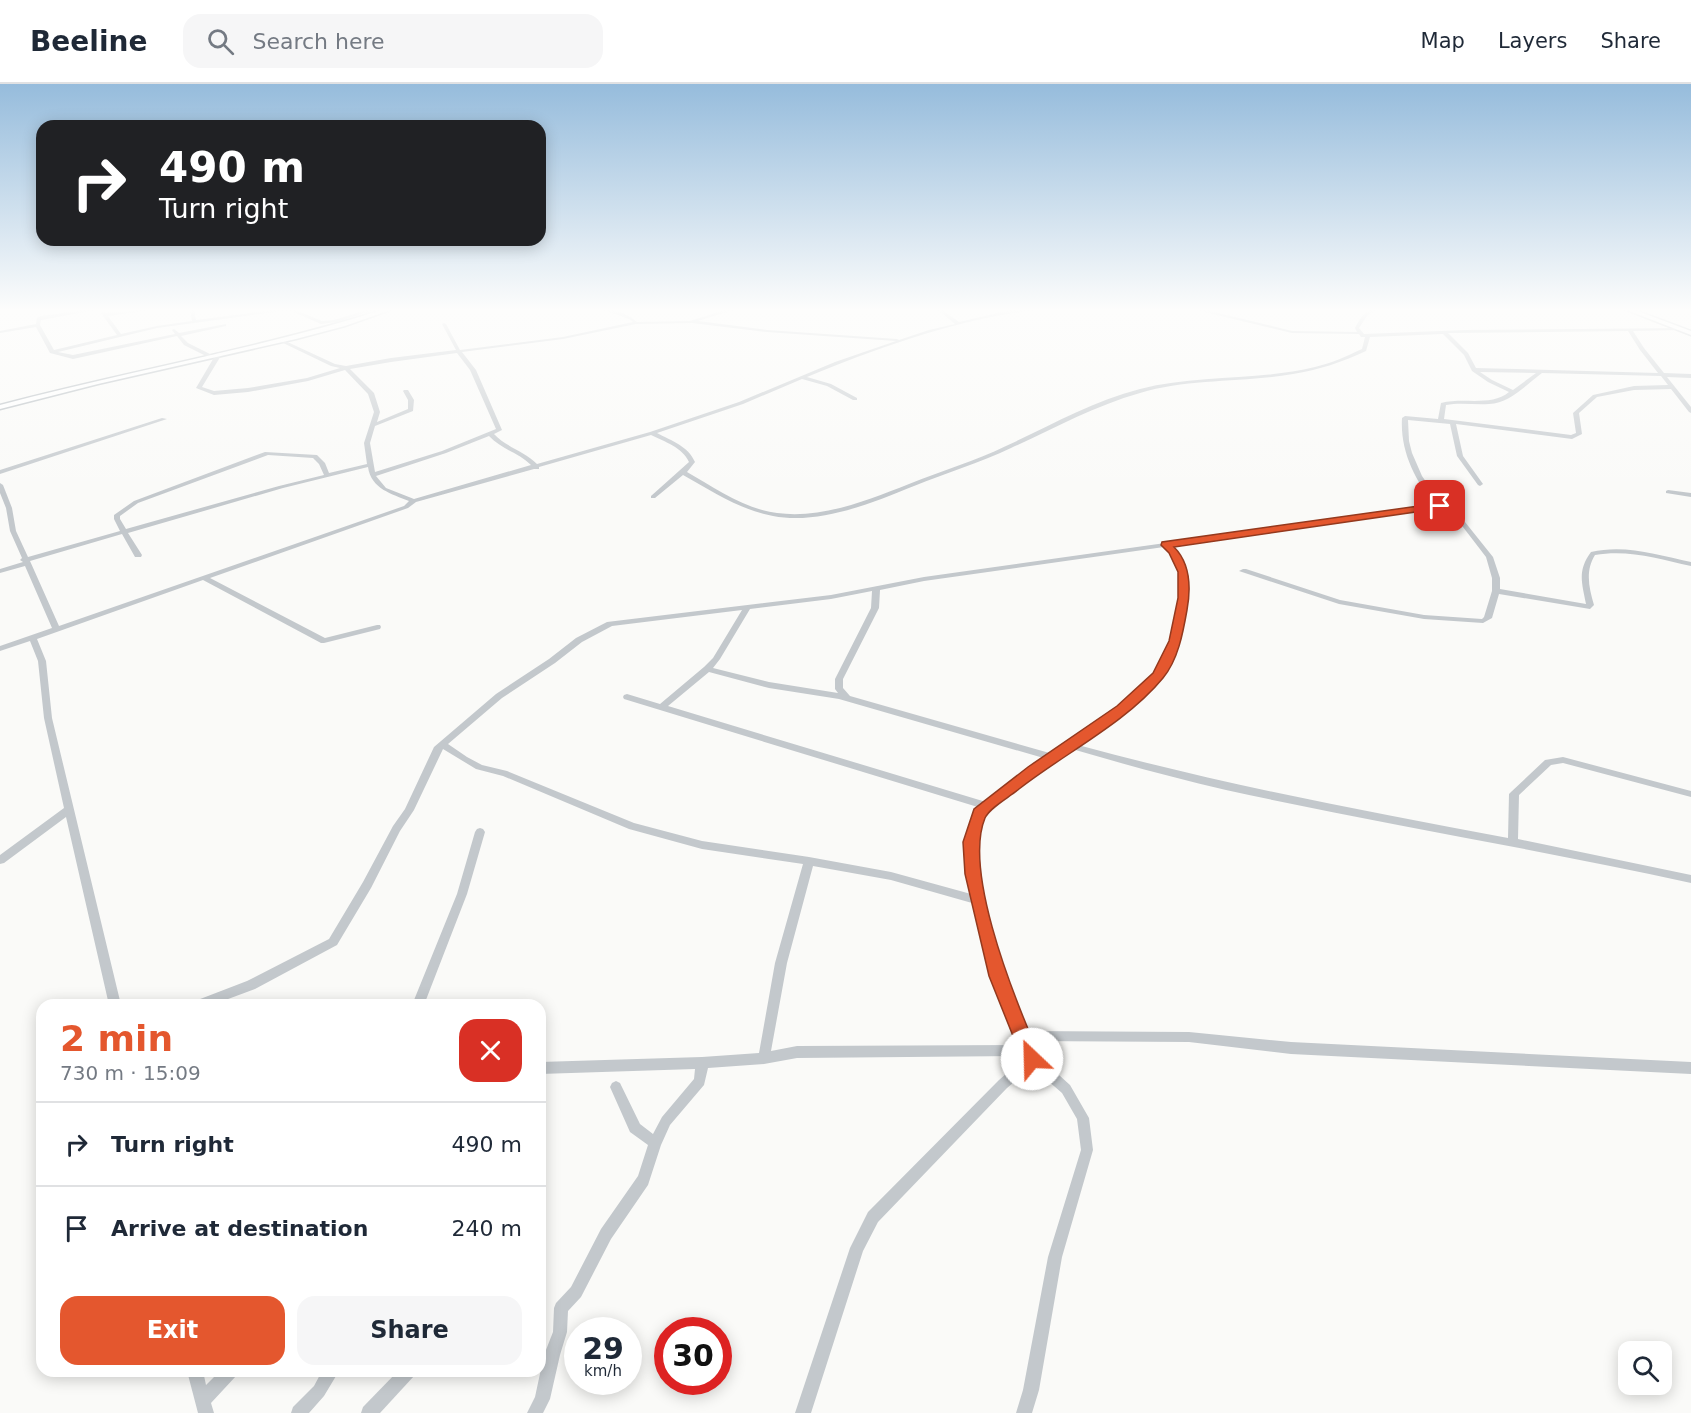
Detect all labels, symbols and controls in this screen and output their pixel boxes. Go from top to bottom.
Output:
search box [183,14,603,68]
text: Beeline [30,25,147,58]
icon: search [204,25,237,58]
text: Search here [252,29,385,54]
text: Map [1421,29,1465,53]
text: Layers [1498,29,1567,53]
text: Share [1600,29,1661,53]
text: 490 m [159,143,305,192]
icon: right [60,144,138,222]
text: Turn right [159,193,288,224]
pin [1414,480,1465,531]
icon: arrive [1423,489,1456,522]
text: 2 min [60,1018,173,1059]
button: close [459,1019,522,1082]
position arrow [1000,1027,1064,1091]
text: 730 m · 15:09 [60,1061,201,1085]
icon: right [60,1128,93,1161]
text: Turn right [111,1132,234,1157]
text: 490 m [452,1132,522,1157]
icon: arrive [60,1212,93,1245]
text: Arrive at destination [111,1216,368,1241]
text: 240 m [452,1216,522,1241]
button: Exit [60,1296,285,1365]
button: Share [297,1296,522,1365]
speed limit sign: 30 [654,1317,732,1395]
text: 29 [582,1331,624,1366]
map controls [1618,1341,1672,1395]
button: search [1618,1341,1672,1395]
text: km/h [584,1362,622,1380]

